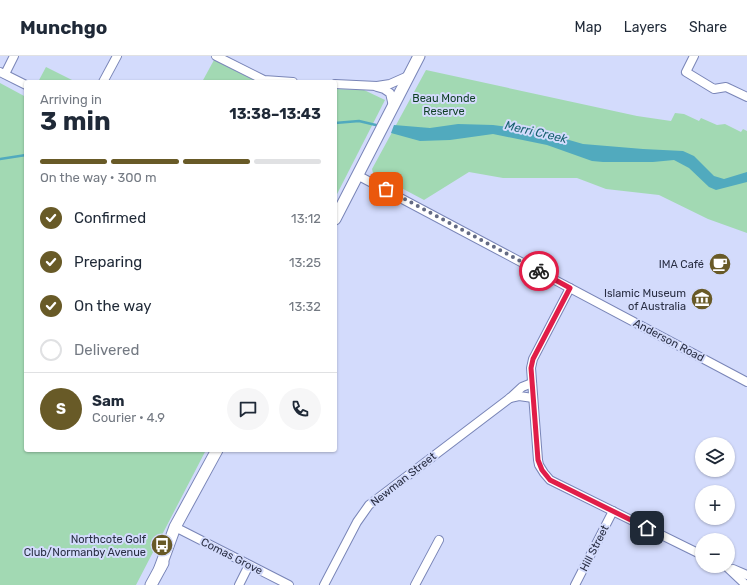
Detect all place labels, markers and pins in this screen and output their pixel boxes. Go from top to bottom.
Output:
pin [369,172,403,206]
cafe icon: IMA Café [707,251,733,277]
place label: IMA Café [659,258,704,271]
museum icon: Islamic Museum of Australia [689,286,715,312]
place label: Islamic Museum of Australia [604,287,686,313]
pin [630,511,664,545]
bus stop icon: Northcote Golf Club/Normanby Avenue [149,532,175,558]
place label: Northcote Golf Club/Normanby Avenue [24,533,147,559]

